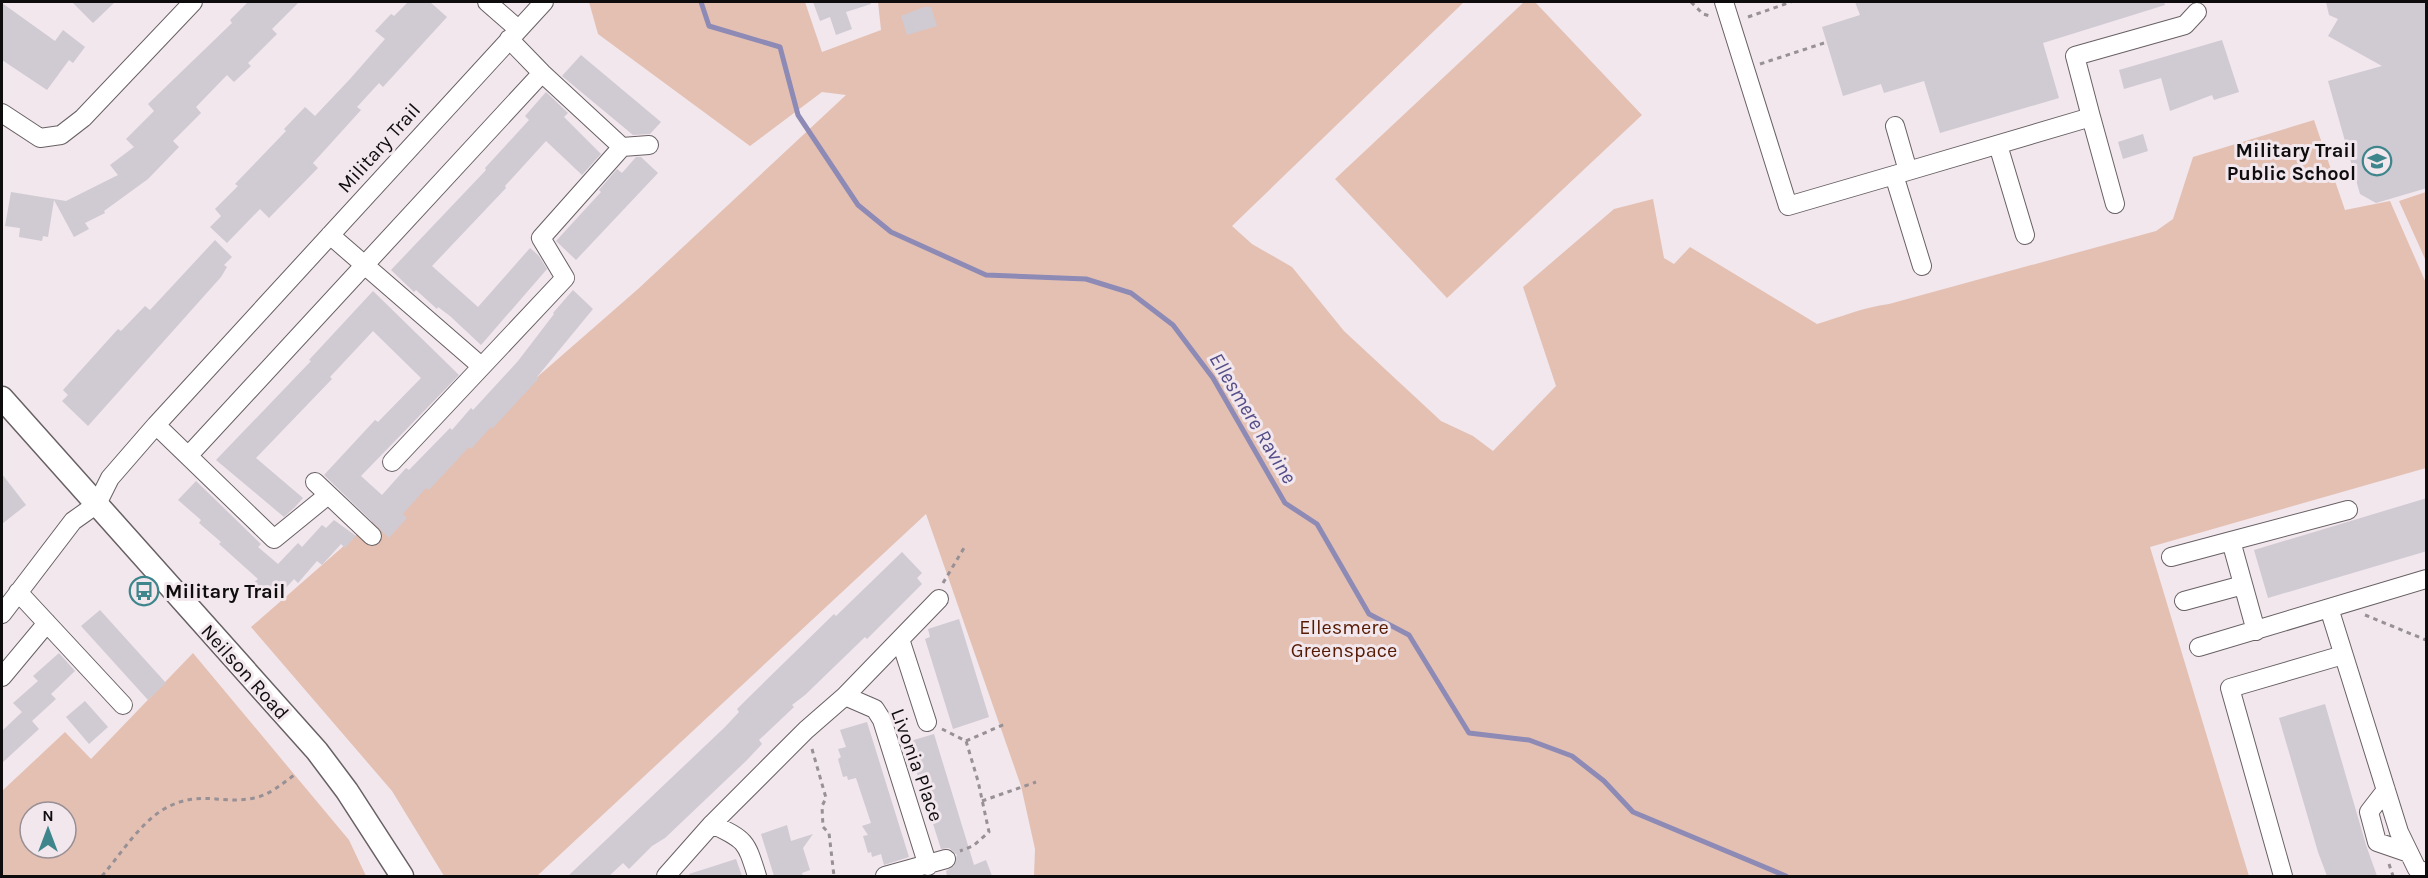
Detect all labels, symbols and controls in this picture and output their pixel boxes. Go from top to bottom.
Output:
street label: Military Trail [333,98,425,198]
place label: Military Trail Public School [2227,139,2356,185]
school or university icon: Military Trail Public School [2361,145,2393,177]
water label: Ellesmere Ravine [1205,348,1302,488]
bus stop icon: Military Trail [128,575,160,607]
place label: Military Trail [165,580,285,603]
park label: Ellesmere Greenspace [1291,616,1397,662]
street label: Neilson Road [196,620,294,724]
street label: Livonia Place [886,705,948,825]
north arrow [18,800,78,860]
text: N [42,806,54,825]

